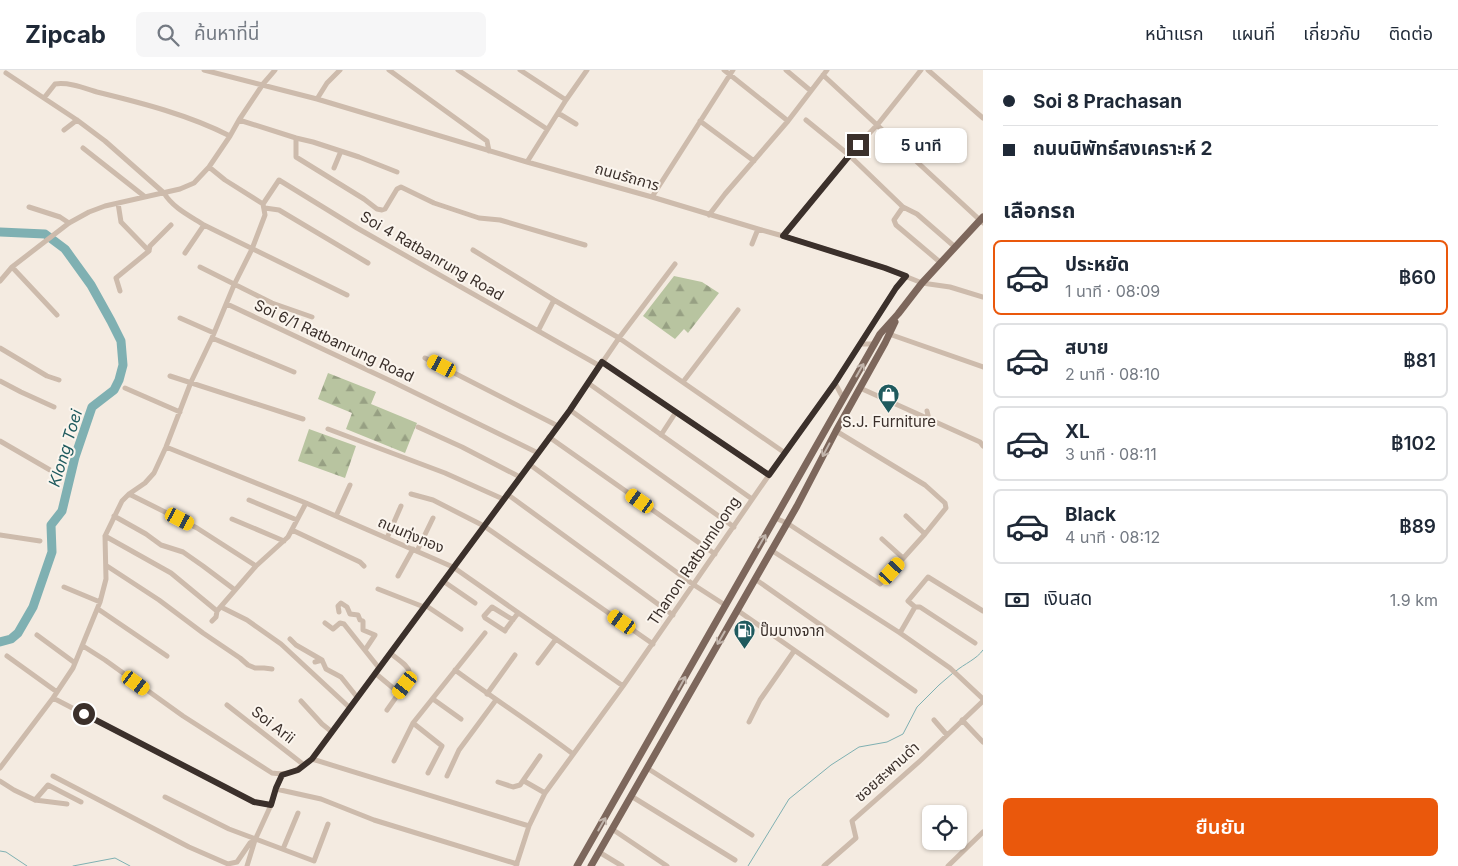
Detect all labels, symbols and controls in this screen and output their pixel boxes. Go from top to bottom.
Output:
search box [136,12,486,57]
text: Zipcab [25,20,106,49]
icon: search [154,21,182,49]
text: ค้นหาที่นี่ [194,22,259,45]
text: หน้าแรก [1145,23,1203,44]
text: แผนที่ [1231,23,1275,44]
text: เกี่ยวกับ [1303,23,1361,44]
text: ติดต่อ [1389,23,1433,44]
text: Soi 8 Prachasan [1033,90,1182,113]
callout: 5 นาที [876,128,968,162]
route end [847,134,869,156]
text: 5 นาที [900,135,942,155]
text: ถนนนิพัทธ์สงเคราะห์ 2 [1033,137,1212,160]
street label: ถนนรัถการ [593,158,662,195]
text: เลือกรถ [1003,197,1076,223]
street label: Soi 4 Ratbanrung Road [357,207,508,305]
text: ประหยัด [1065,253,1129,276]
icon: car [1005,255,1050,300]
text: ฿60 [1399,266,1436,289]
text: 1 นาที · 08:09 [1065,281,1160,301]
street label: Soi 6/1 Ratbanrung Road [251,295,417,386]
text: สบาย [1065,336,1109,359]
icon: car [1005,338,1050,383]
text: ฿81 [1403,349,1436,372]
car [425,353,458,379]
one-way arrow [855,363,865,377]
text: 2 นาที · 08:10 [1065,364,1160,384]
shop icon: S.J. Furniture [877,382,901,413]
water label: Klong Toei [44,406,87,489]
place label: S.J. Furniture [842,412,936,431]
text: XL [1065,420,1090,443]
icon: car [1005,421,1050,466]
text: ฿102 [1391,432,1436,455]
one-way arrow [821,442,830,457]
text: 3 นาที · 08:11 [1065,444,1157,464]
car [623,486,656,516]
street label: Thanon Ratbumloong [643,493,744,629]
text: Black [1065,503,1116,526]
icon: car [1005,504,1050,549]
car [163,506,196,532]
street label: ถนนทุ่งทอง [375,512,447,557]
text: ฿89 [1399,515,1436,538]
text: 4 นาที · 08:12 [1065,527,1160,547]
one-way arrow [757,534,767,549]
car [876,555,907,587]
icon: cash [1003,586,1031,614]
text: เงินสด [1043,587,1092,610]
text: 1.9 km [1390,590,1438,610]
car [605,607,638,637]
fuel station icon: ปั๊มบางจาก [732,619,756,650]
place label: ปั๊มบางจาก [760,621,825,640]
one-way arrow [716,630,726,644]
car [119,668,152,698]
car [389,669,420,701]
one-way arrow [677,675,687,690]
street label: Soi Arii [248,702,299,747]
route start [73,703,95,725]
street label: ซอยสะพานดำ [850,738,923,806]
button: ยืนยัน [1003,798,1438,856]
map controls [922,805,967,850]
button: locate [922,805,967,850]
one-way arrow [597,817,607,831]

